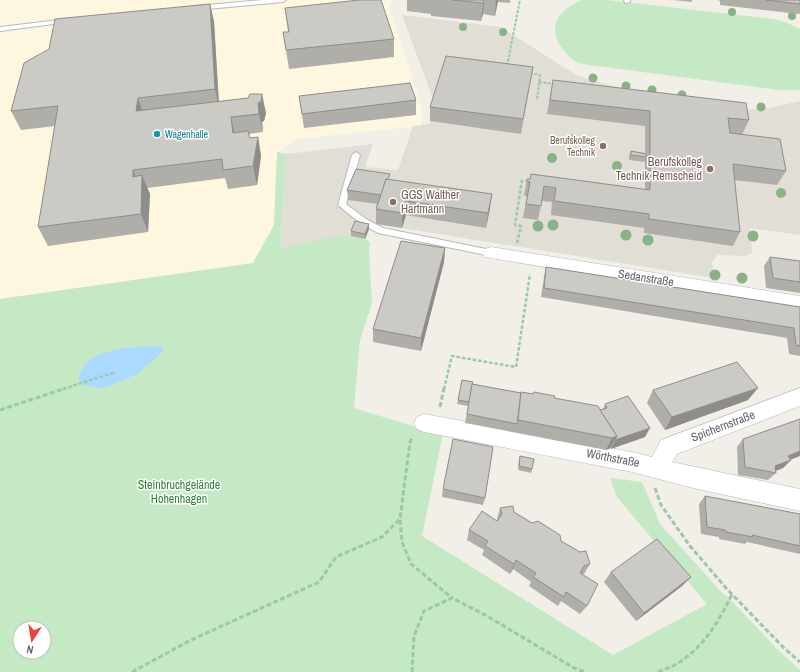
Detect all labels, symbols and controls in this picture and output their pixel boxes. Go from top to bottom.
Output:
place label: Wagenhalle [165,128,208,141]
marker: Wagenhalle [152,129,162,139]
place label: Berufskolleg Technik [550,134,596,159]
marker: Berufskolleg Technik [598,141,608,151]
place label: Berufskolleg Technik Remscheid [616,154,703,184]
marker: Berufskolleg Technik Remscheid [705,164,715,174]
place label: GGS Walther Hartmann [401,187,460,217]
marker: GGS Walther Hartmann [388,197,398,207]
street label: Sedanstraße [617,266,675,290]
street label: Spichernstraße [689,406,757,446]
street label: Wörthstraße [585,445,641,471]
park label: Steinbruchgelände Hohenhagen [138,477,220,507]
north arrow [12,620,52,660]
text: N [25,642,35,657]

